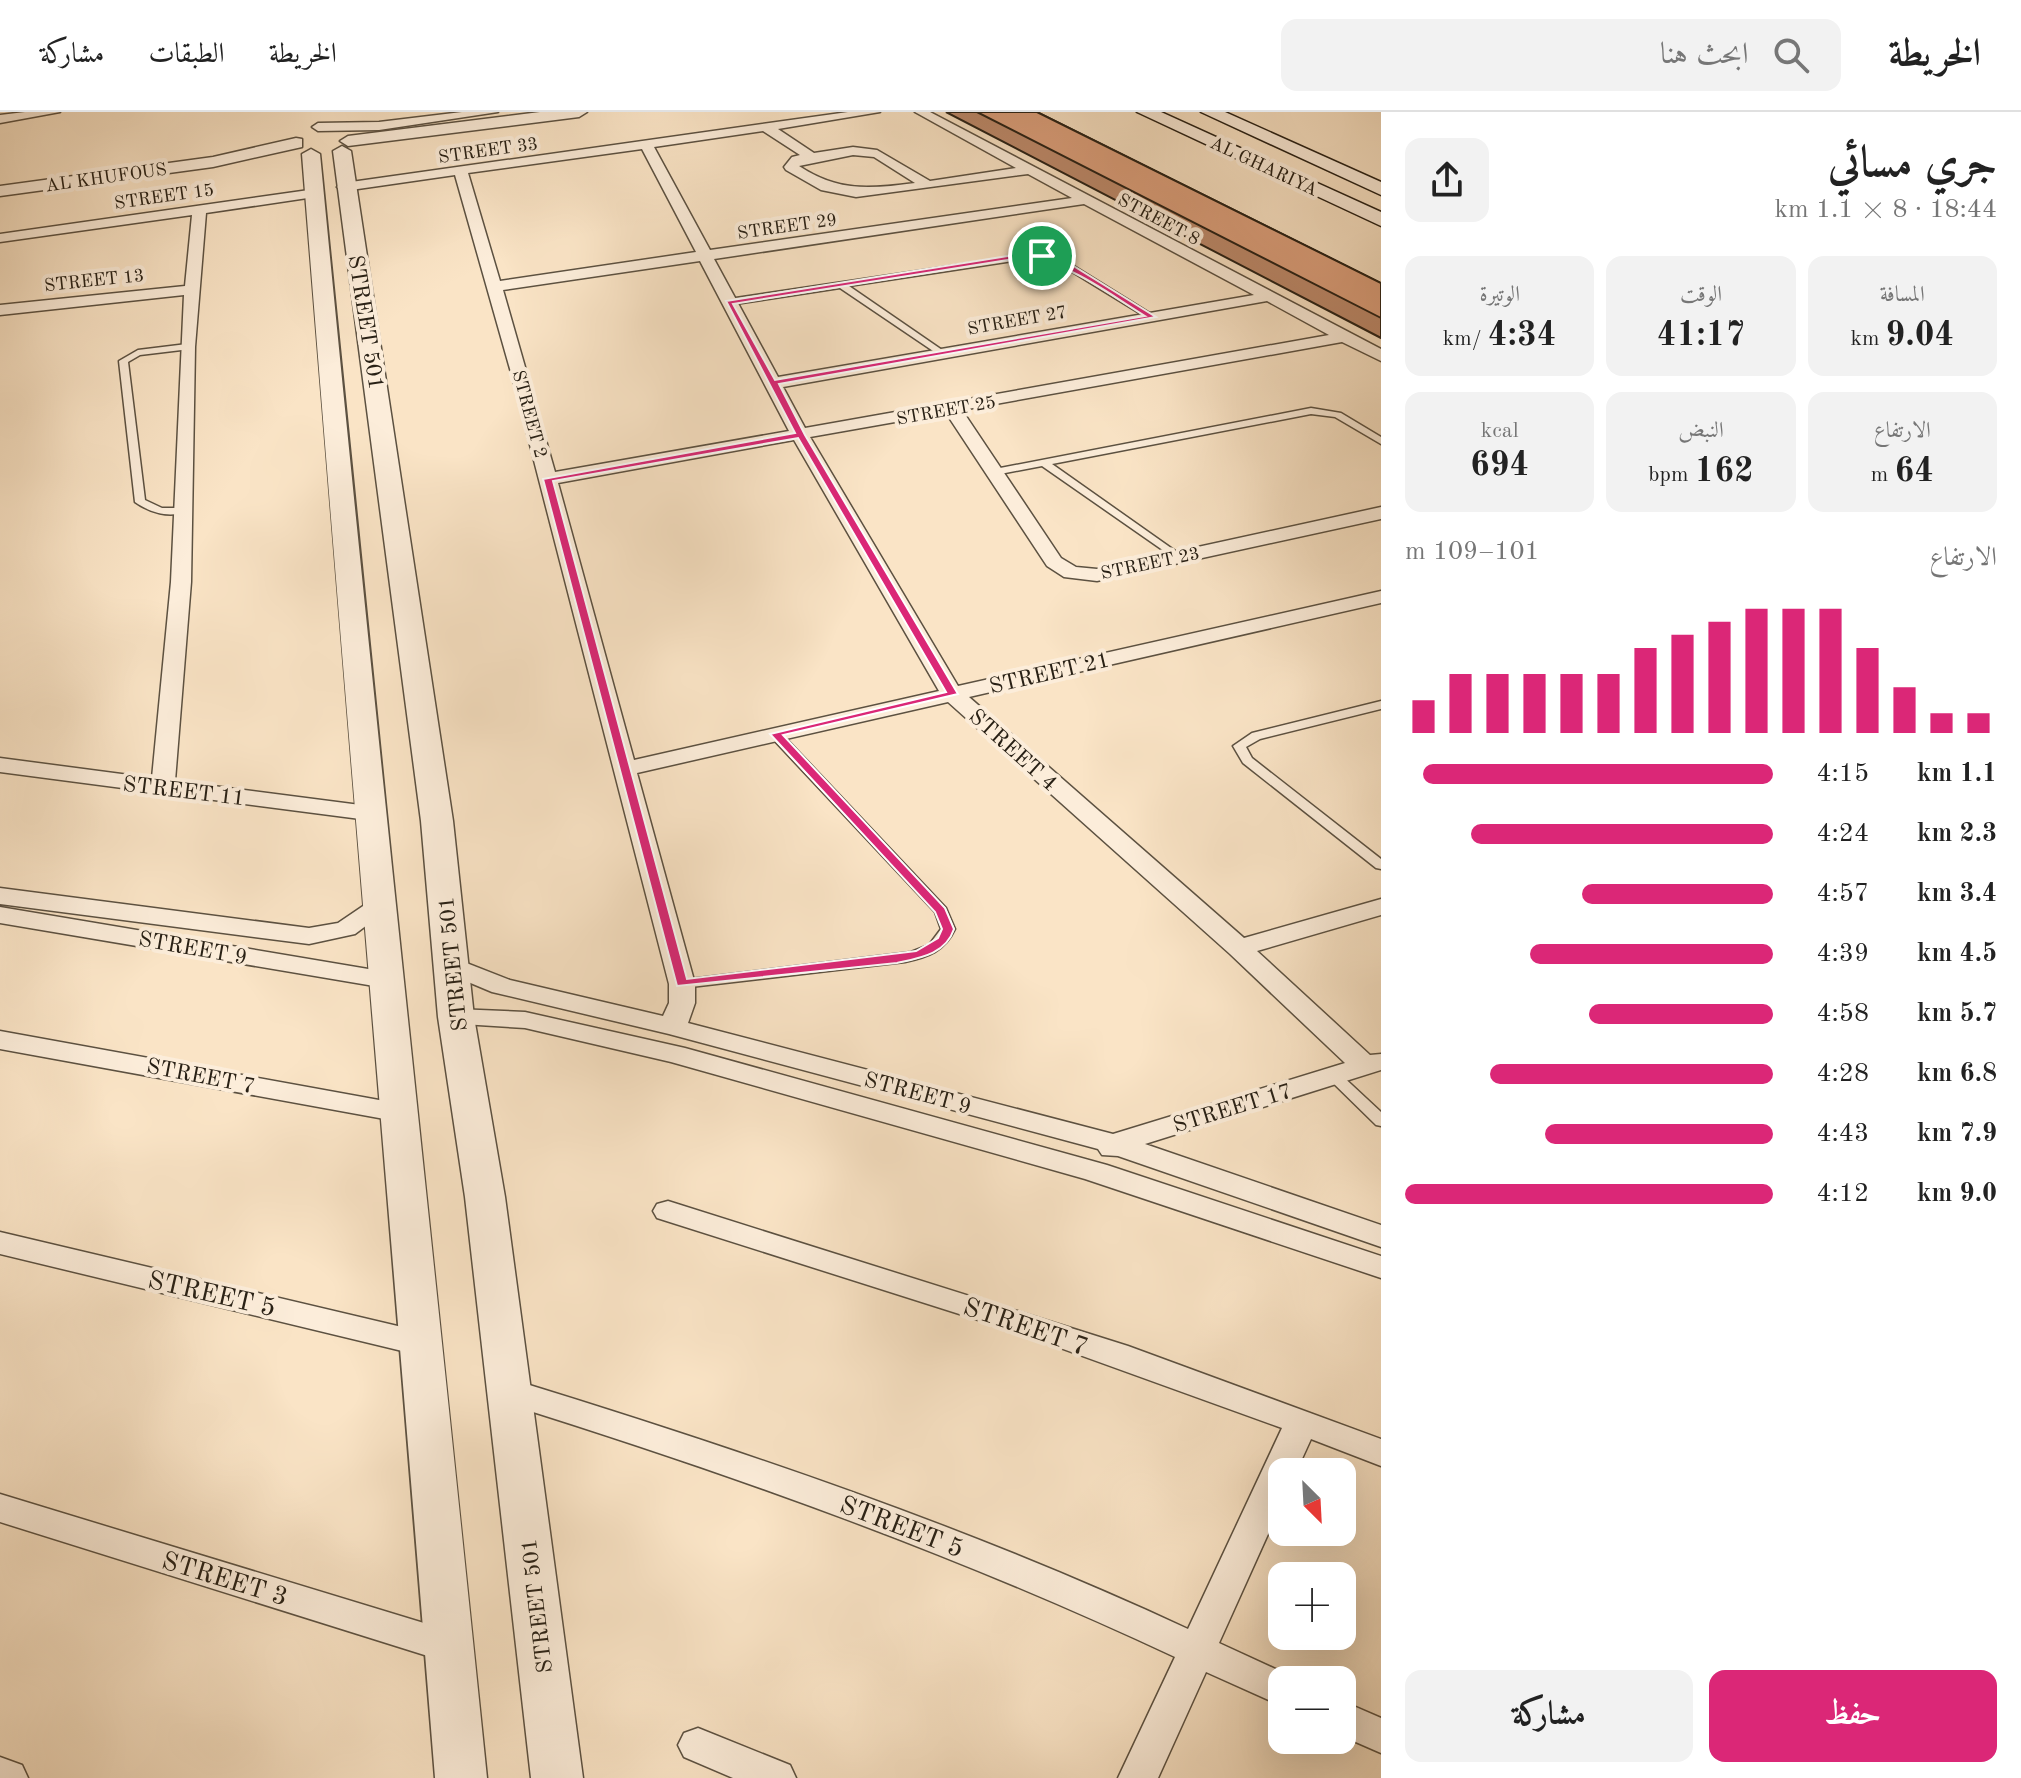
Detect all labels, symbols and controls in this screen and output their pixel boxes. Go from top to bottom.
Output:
search box [1281,19,1841,91]
icon: search [1769,33,1813,77]
text: الخريطة [1889,36,1981,74]
text: ابحث هنا [1660,40,1749,70]
text: مشاركة [40,41,104,69]
text: الطبقات [148,41,225,69]
text: الخريطة [269,41,337,69]
street label: AL GHARIYA [1207,134,1320,200]
street label: STREET 33 [437,135,539,167]
button: share [1405,138,1489,222]
text: جري مسائي [1828,142,1997,186]
street label: AL KHUFOUS [44,161,168,195]
street label: STREET 15 [113,181,215,213]
street label: STREET 8 [1115,191,1203,249]
text: 18:44 · 8 × 1.1 km [1775,197,1997,223]
street label: STREET 29 [736,211,838,243]
pin [1008,222,1076,290]
icon: arrive [1020,234,1064,278]
street label: STREET 501 [344,254,386,391]
street label: STREET 13 [43,267,145,295]
text: الوتيرة [1479,284,1520,306]
text: الوقت [1680,284,1722,306]
text: المسافة [1880,284,1925,306]
street label: STREET 27 [966,303,1068,339]
text: 4:34 [1488,319,1557,353]
text: 41:17 [1657,319,1745,353]
text: 9.04 [1886,319,1954,353]
text: /km [1443,328,1488,350]
text: km [1850,328,1886,350]
street label: STREET 2 [509,368,549,460]
street label: STREET 25 [895,393,997,429]
text: kcal [1481,420,1519,442]
text: النبض [1678,420,1724,442]
text: الارتفاع [1874,420,1931,442]
text: 694 [1470,449,1529,483]
text: 162 [1695,455,1754,489]
text: 64 [1894,455,1934,489]
text: bpm [1648,464,1695,486]
text: m [1871,464,1894,486]
text: 101–109 m [1405,539,1540,565]
street label: STREET 23 [1099,545,1201,583]
text: الارتفاع [1930,545,1997,571]
street label: STREET 21 [987,649,1112,698]
street label: STREET 4 [964,705,1061,795]
text: 4:15 [1816,761,1869,787]
text: 1.1 km [1917,761,1997,787]
street label: STREET 11 [121,774,246,810]
text: 4:24 [1816,821,1869,847]
text: 2.3 km [1917,821,1997,847]
text: 4:57 [1816,881,1869,907]
text: 3.4 km [1917,881,1997,907]
street label: STREET 501 [436,895,472,1032]
street label: STREET 9 [137,929,249,969]
text: 4:39 [1816,941,1869,967]
text: 4.5 km [1917,941,1997,967]
text: 4:58 [1816,1001,1869,1027]
text: 5.7 km [1917,1001,1997,1027]
street label: STREET 7 [144,1056,257,1098]
text: 4:28 [1816,1061,1869,1087]
text: 6.8 km [1917,1061,1997,1087]
street label: STREET 9 [861,1069,974,1119]
street label: STREET 17 [1171,1080,1295,1137]
text: 4:43 [1816,1121,1869,1147]
text: 7.9 km [1917,1121,1997,1147]
text: 4:12 [1816,1181,1869,1207]
text: 9.0 km [1917,1181,1997,1207]
street label: STREET 5 [145,1268,278,1322]
street label: STREET 7 [960,1294,1091,1361]
north arrow [1268,1458,1356,1546]
map controls [1268,1458,1356,1754]
street label: STREET 5 [836,1492,967,1563]
street label: STREET 501 [519,1537,557,1674]
street label: STREET 3 [158,1548,290,1611]
button: + [1268,1562,1356,1650]
button: − [1268,1666,1356,1754]
button: مشاركة [1405,1670,1693,1762]
button: حفظ [1709,1670,1997,1762]

